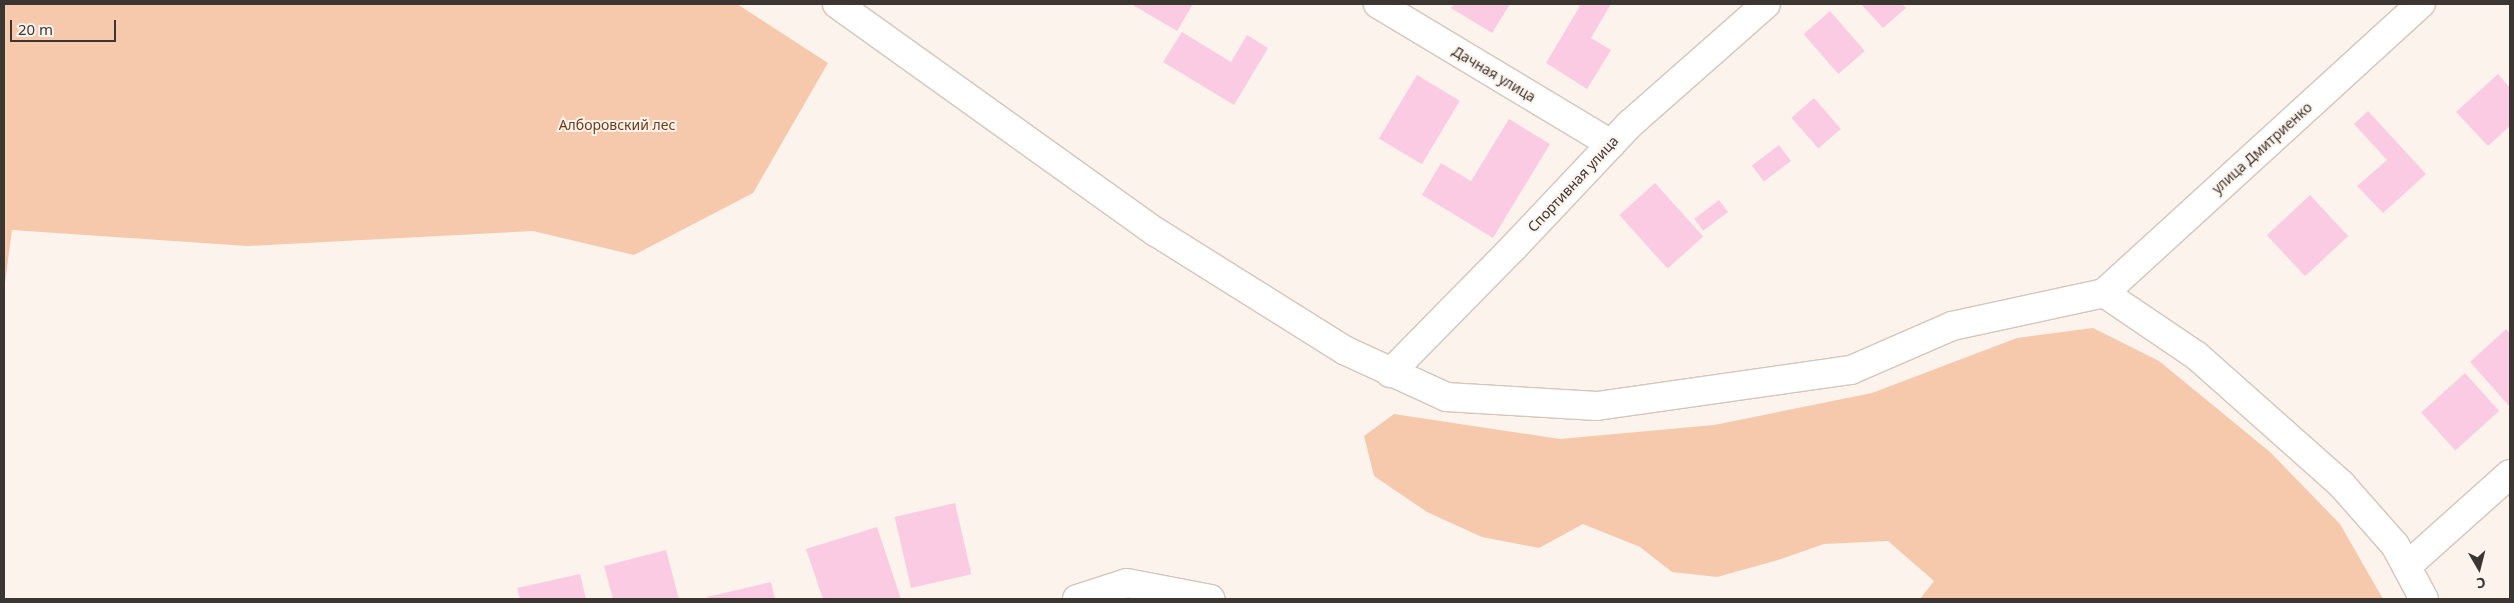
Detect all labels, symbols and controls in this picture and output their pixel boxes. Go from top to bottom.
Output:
scale bar [12,10,119,42]
text: 20 m [18,19,53,39]
street label: Дачная улица [1449,43,1539,105]
street label: улица Дмитриенко [2209,99,2315,197]
park label: Алборовский лес [559,117,675,133]
street label: Спортивная улица [1524,133,1622,235]
north arrow [2454,543,2504,593]
text: С [2475,573,2487,593]

